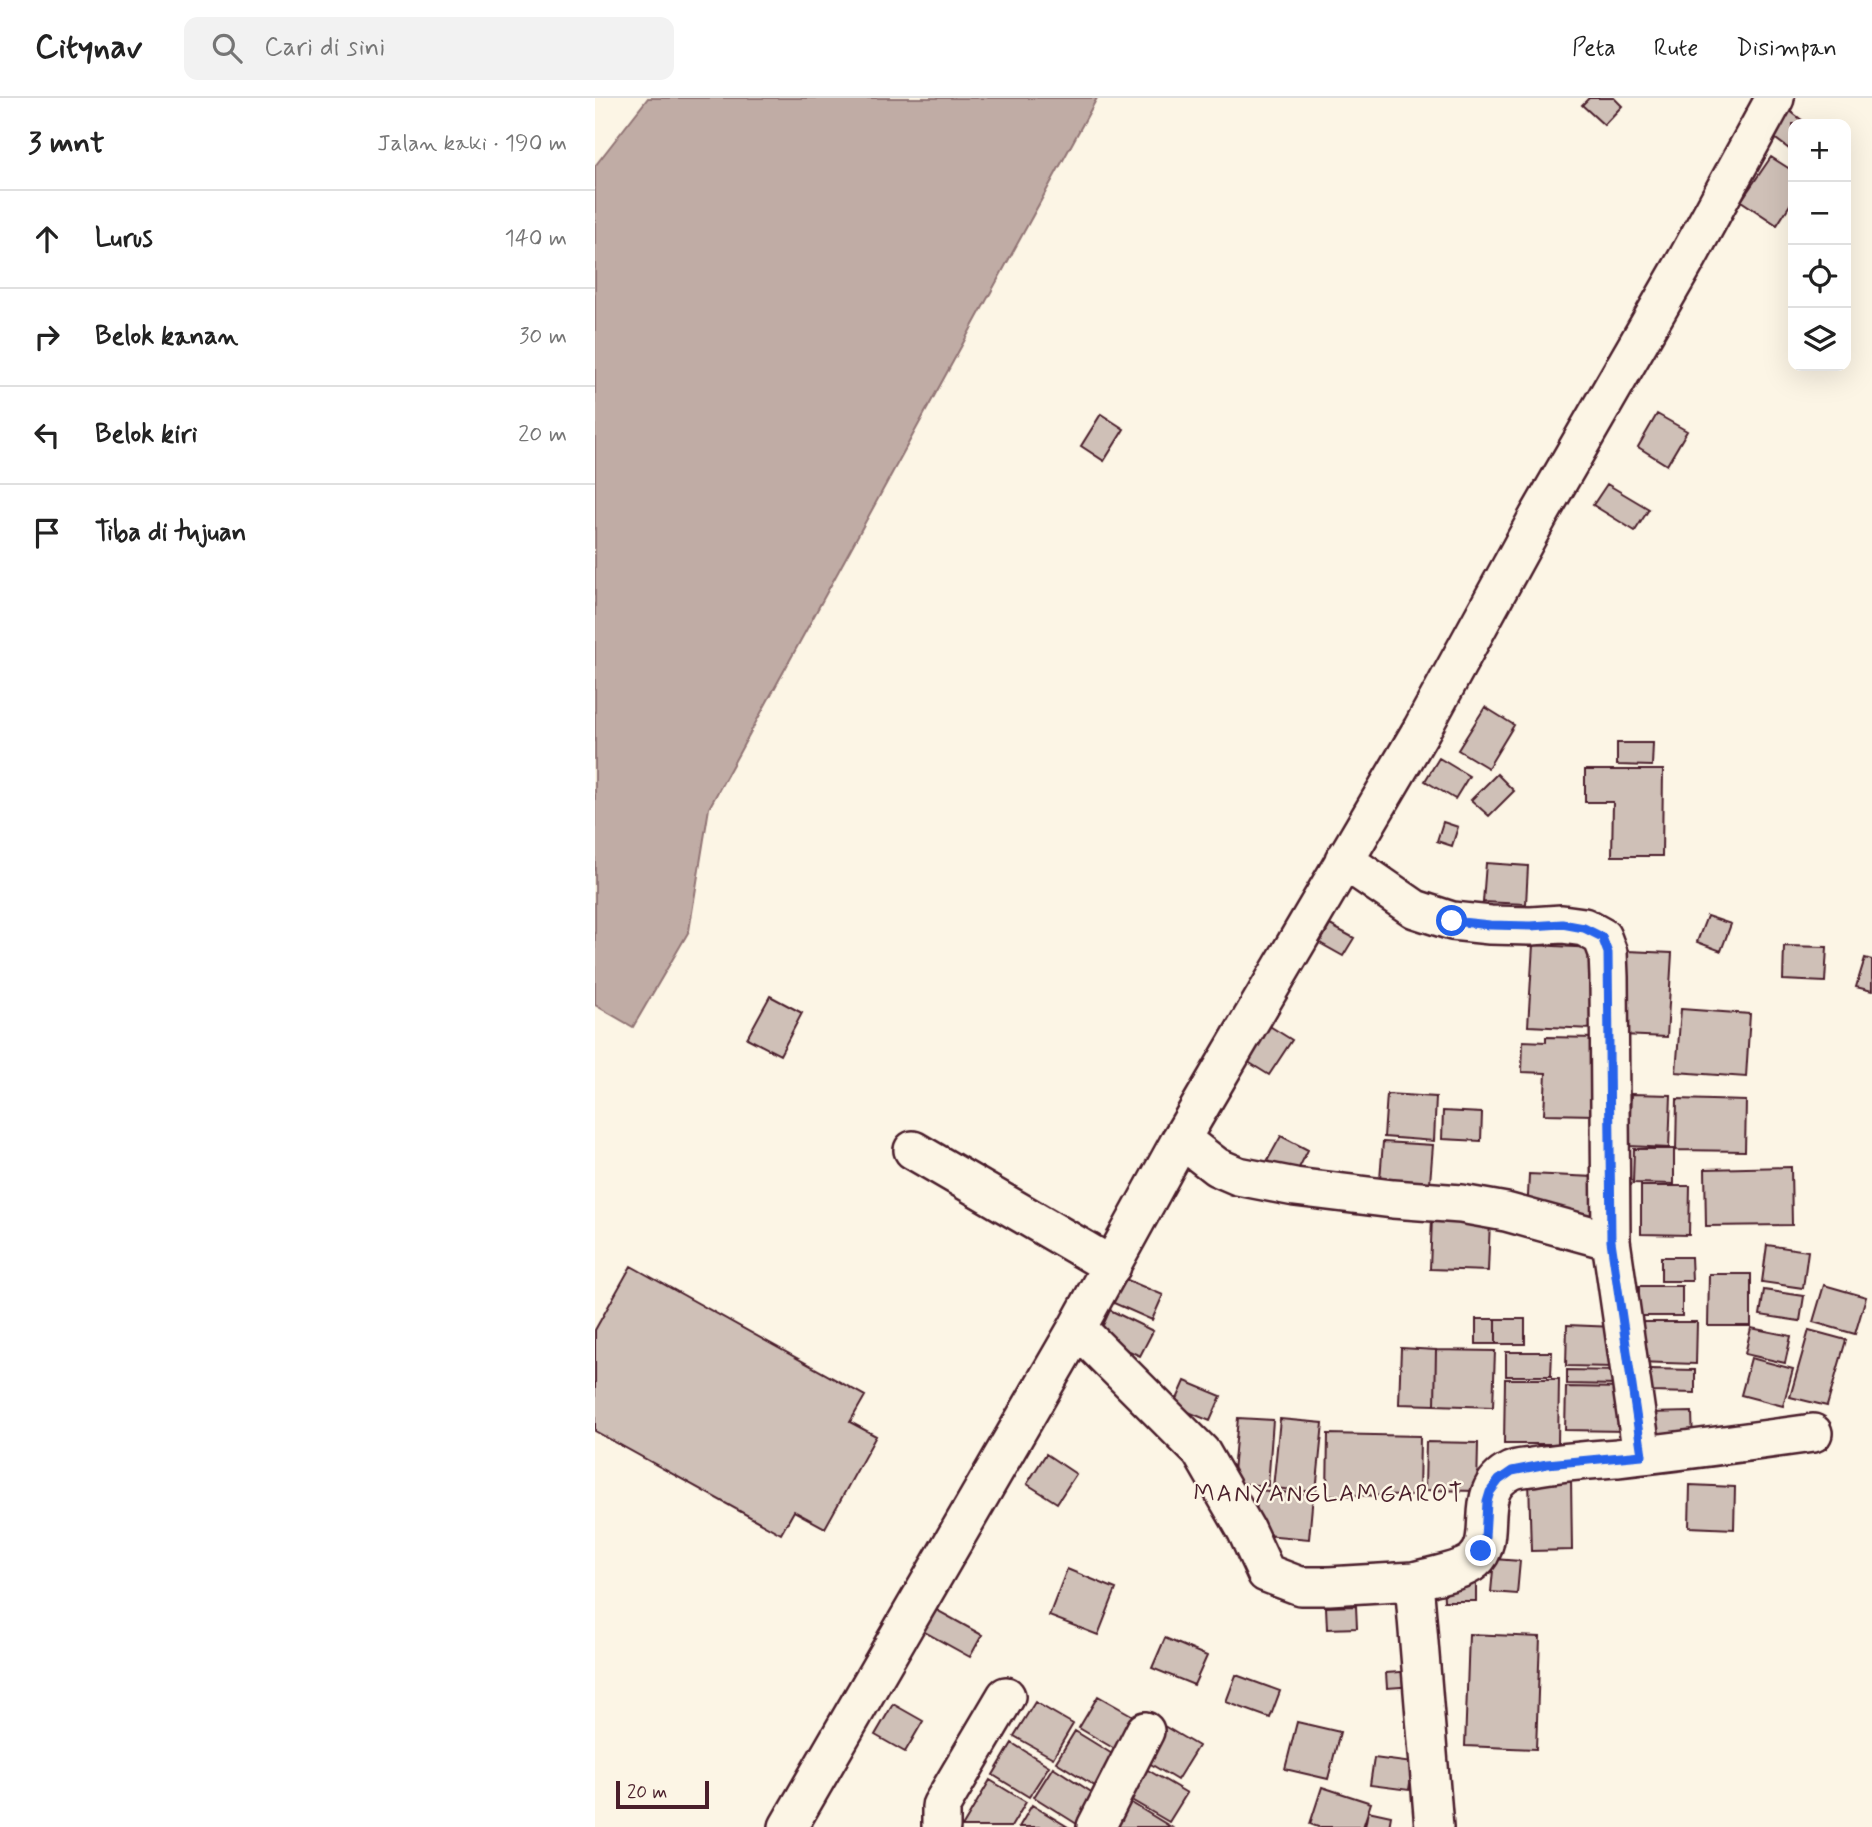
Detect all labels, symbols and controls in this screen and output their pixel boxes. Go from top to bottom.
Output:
search box [184,17,674,80]
text: Citynav [35,26,142,70]
icon: search [208,29,246,67]
text: Cari di sini [264,31,385,65]
text: Peta [1572,33,1616,64]
text: Rute [1654,33,1698,64]
text: Disimpan [1736,33,1837,64]
map controls [1788,119,1851,371]
button: + [1788,119,1851,182]
text: 3 mnt [28,124,104,163]
text: Jalan kaki · 190 m [377,129,567,159]
button: − [1788,182,1851,245]
icon: ahead [28,220,66,258]
text: Lurus [95,222,153,256]
text: 140 m [504,224,567,254]
button: locate [1788,245,1851,308]
button: layers [1788,308,1851,371]
icon: right [28,318,66,356]
text: Belok kanan [95,320,238,354]
text: 30 m [519,322,567,352]
icon: left [28,416,66,454]
text: Belok kiri [95,418,197,452]
text: 20 m [518,420,567,450]
icon: arrive [28,514,66,552]
text: Tiba di tujuan [95,516,246,550]
route start [1436,905,1467,936]
district label: MANYANGLAMGAROT [1194,1479,1464,1510]
route end [1465,1535,1496,1566]
scale bar [616,1778,709,1810]
text: 20 m [627,1780,667,1805]

